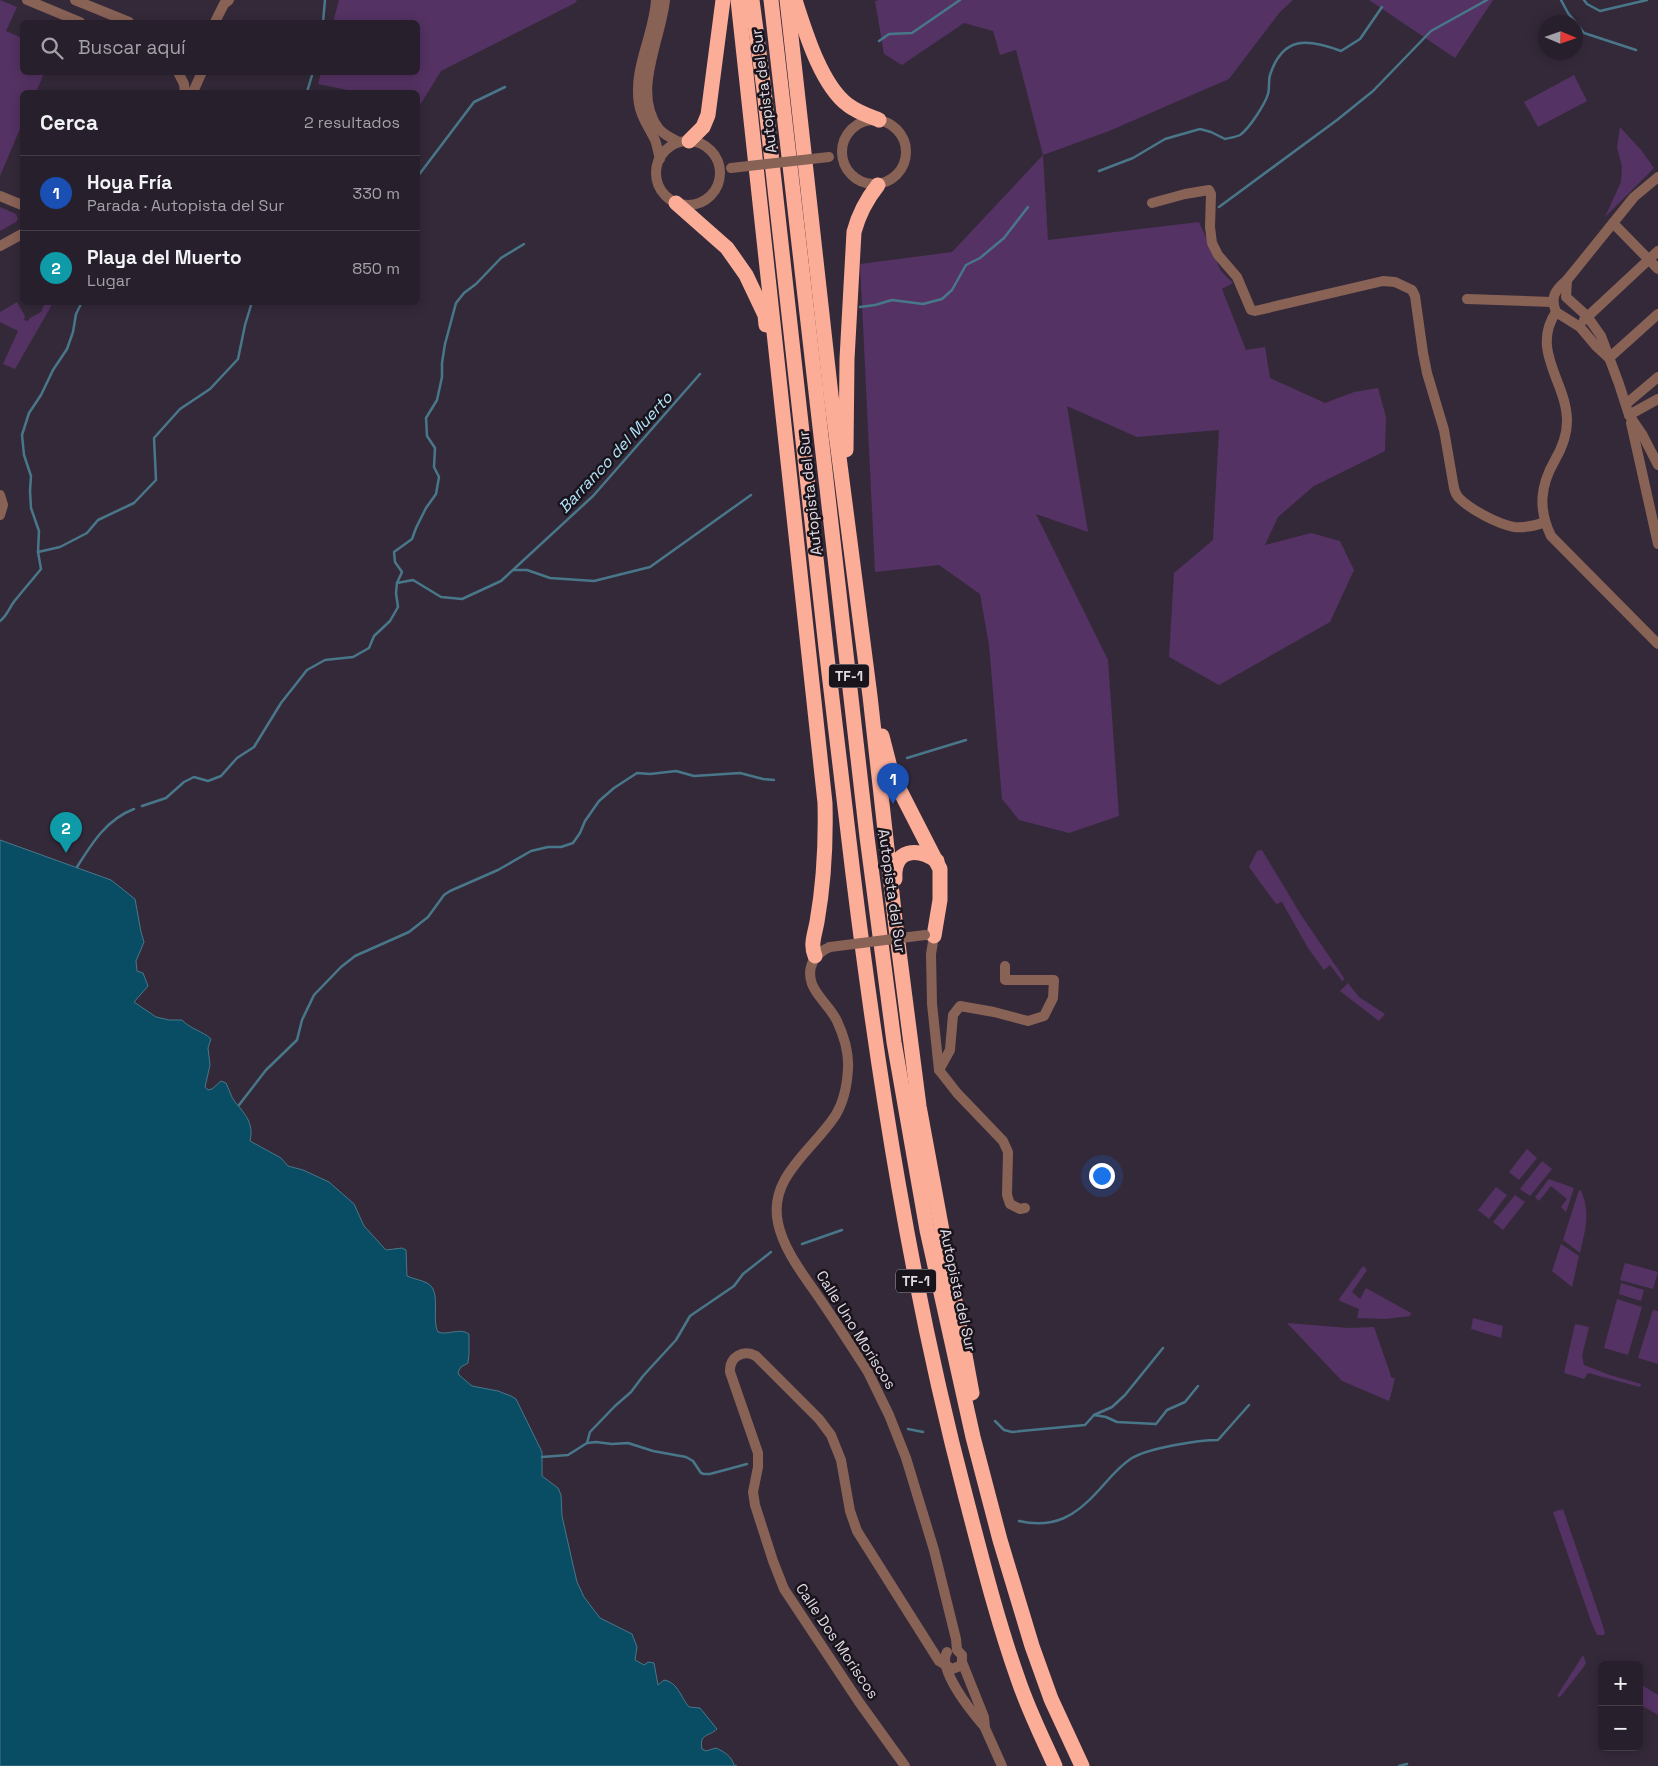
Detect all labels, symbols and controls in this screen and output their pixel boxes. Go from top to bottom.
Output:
north arrow [1538,15,1583,60]
search box [20,20,420,75]
street label: Autopista del Sur [746,28,781,154]
icon: search [38,34,66,62]
text: Buscar aquí [78,35,186,60]
text: Cerca [40,109,98,136]
text: 2 resultados [304,112,400,133]
text: Hoya Fría [87,170,172,195]
text: 1 [52,183,60,204]
text: 330 m [353,183,400,204]
text: Parada · Autopista del Sur [87,195,284,216]
text: Playa del Muerto [87,245,242,270]
text: 2 [51,258,61,279]
text: 850 m [352,258,400,279]
text: Lugar [87,270,131,291]
water label: Barranco del Muerto [554,387,678,517]
street label: Autopista del Sur [793,430,825,556]
road number: TF-1 [829,664,869,688]
pin: 1 [877,763,909,804]
pin: 2 [50,812,82,853]
street label: Autopista del Sur [874,828,911,954]
your location [1089,1163,1115,1189]
street label: Autopista del Sur [936,1227,981,1353]
street label: Calle Uno Moriscos [812,1267,901,1393]
road number: TF-1 [896,1270,936,1292]
street label: Calle Dos Moriscos [792,1579,883,1702]
map controls [1598,1661,1643,1751]
button: + [1598,1661,1643,1706]
button: − [1598,1706,1643,1751]

